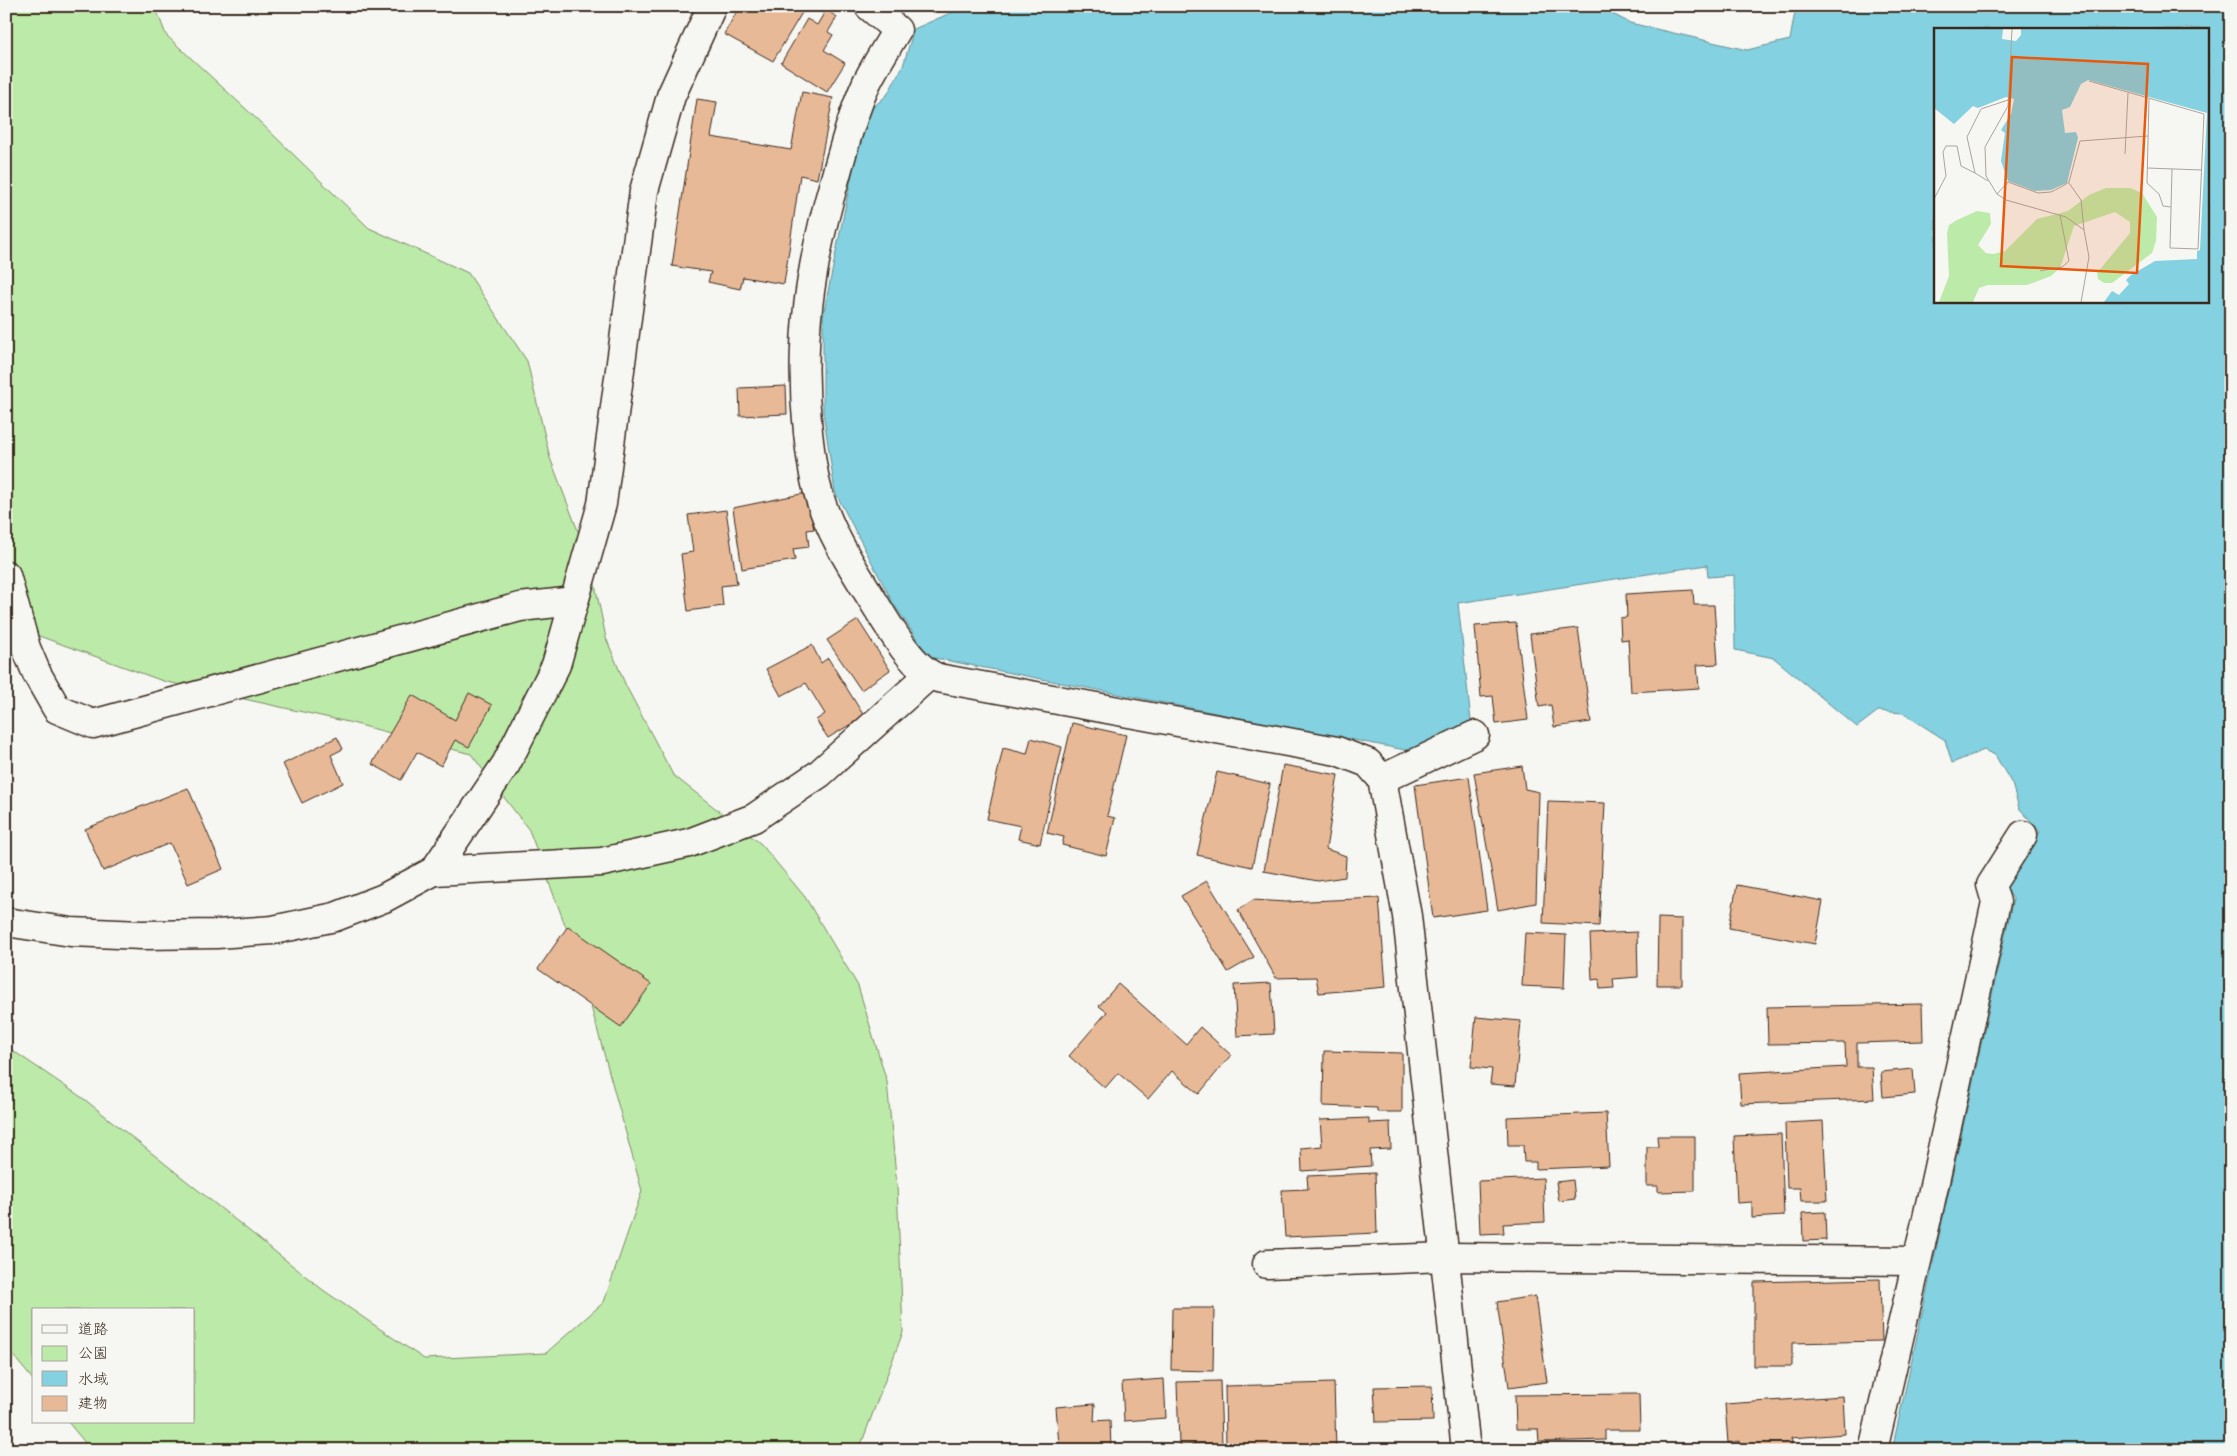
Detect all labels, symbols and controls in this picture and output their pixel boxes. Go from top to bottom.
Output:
inset map [1934,28,2210,302]
legend [32,1308,195,1424]
text: 道路 [78,1320,108,1342]
text: 公園 [78,1344,108,1366]
text: 水域 [78,1370,108,1392]
text: 建物 [78,1394,108,1416]

